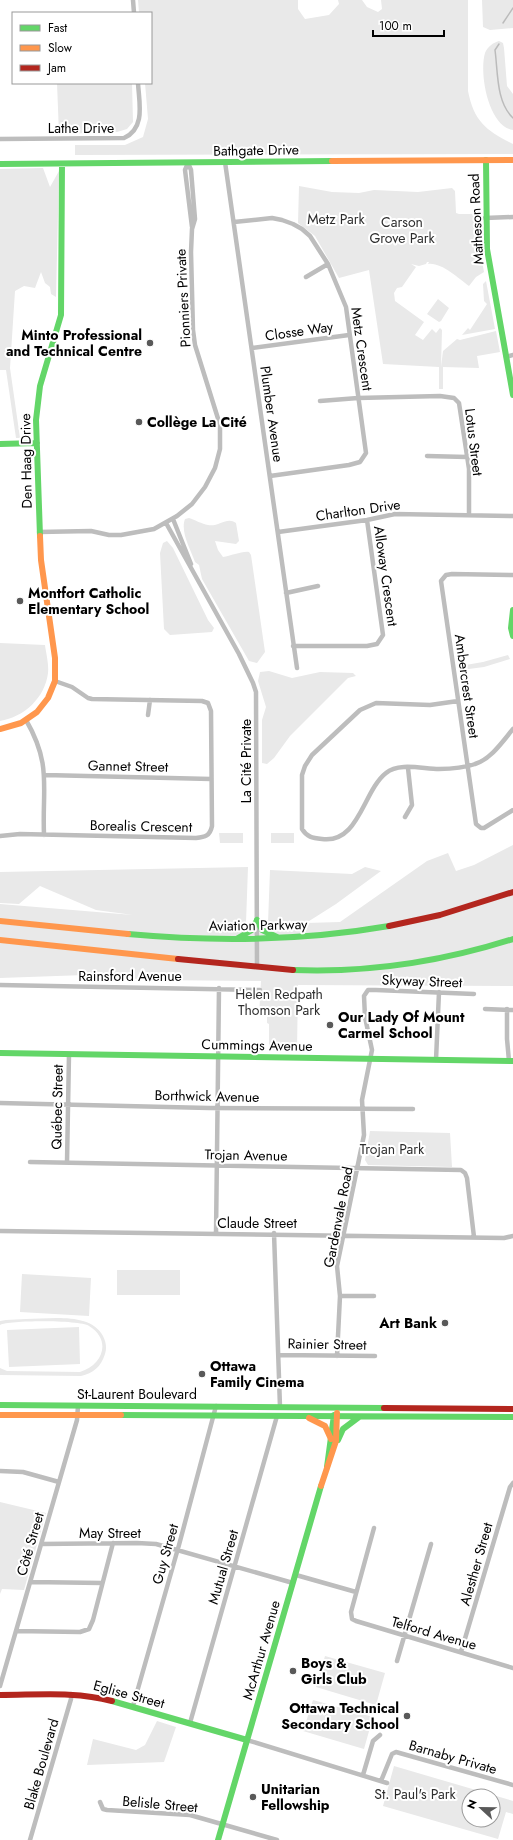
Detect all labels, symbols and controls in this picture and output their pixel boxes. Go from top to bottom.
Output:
legend [12,12,152,84]
scale bar [373,12,444,38]
text: 100 m [379,17,412,35]
text: Fast [48,19,67,37]
text: Slow [48,39,73,57]
text: Jam [46,59,66,77]
street label: Lathe Drive [48,118,114,138]
street label: Bathgate Drive [213,139,299,161]
street label: Matheson Road [464,173,488,265]
park label: Metz Park [307,209,366,229]
park label: Carson Grove Park [369,212,435,248]
street label: Pionniers Private [170,248,196,348]
street label: Metz Crescent [346,306,378,393]
street label: Closse Way [264,316,335,346]
place label: Minto Professional and Technical Centre [6,325,142,361]
marker: Minto Professional and Technical Centre [145,338,155,348]
street label: Plumber Avenue [255,365,289,463]
street label: Lotus Street [460,407,488,478]
place label: Collège La Cité [147,412,247,432]
street label: Den Haag Drive [15,413,37,509]
marker: Collège La Cité [134,417,144,427]
street label: Charlton Drive [314,494,402,526]
street label: Alloway Crescent [369,524,403,628]
place label: Montfort Catholic Elementary School [28,583,149,619]
marker: Montfort Catholic Elementary School [15,596,25,606]
street label: Ambercrest Street [450,633,484,740]
street label: La Cité Private [236,719,256,803]
street label: Gannet Street [88,755,169,777]
street label: Borealis Crescent [90,815,193,837]
street label: Aviation Parkway [208,914,308,936]
street label: Rainsford Avenue [78,966,182,986]
street label: Skyway Street [381,970,463,992]
park label: Helen Redpath Thomson Park [235,984,323,1020]
place label: Our Lady Of Mount Carmel School [338,1007,465,1043]
marker: Our Lady Of Mount Carmel School [325,1020,335,1030]
street label: Cummings Avenue [201,1034,313,1056]
street label: Québec Street [46,1064,68,1150]
street label: Borthwick Avenue [154,1085,260,1107]
park label: Trojan Park [360,1139,425,1159]
street label: Trojan Avenue [204,1144,288,1166]
street label: Gardenvale Road [318,1165,358,1269]
street label: Claude Street [217,1213,297,1233]
place label: Art Bank [378,1313,437,1333]
marker: Art Bank [440,1318,450,1328]
street label: Rainier Street [287,1333,367,1355]
place label: Ottawa Family Cinema [210,1356,304,1392]
marker: Ottawa Family Cinema [197,1369,207,1379]
street label: St-Laurent Boulevard [77,1384,197,1404]
street label: Côté Street [11,1509,49,1578]
street label: Alesther Street [455,1519,498,1608]
street label: Guy Street [147,1521,183,1587]
street label: May Street [79,1523,142,1543]
street label: Mutual Street [203,1527,243,1607]
street label: McArthur Avenue [237,1598,285,1702]
street label: Telford Avenue [389,1611,479,1655]
place label: Boys & Girls Club [301,1653,367,1689]
marker: Boys & Girls Club [288,1666,298,1676]
street label: Eglise Street [91,1675,167,1713]
place label: Ottawa Technical Secondary School [281,1698,399,1734]
marker: Ottawa Technical Secondary School [402,1711,412,1721]
street label: Blake Boulevard [18,1716,64,1812]
street label: Barnaby Private [407,1735,499,1779]
place label: Unitarian Fellowship [261,1779,330,1815]
park label: St. Paul's Park [374,1784,457,1804]
north arrow [461,1788,501,1828]
street label: Belisle Street [121,1791,199,1817]
marker: Unitarian Fellowship [248,1792,258,1802]
text: N [463,1797,481,1811]

